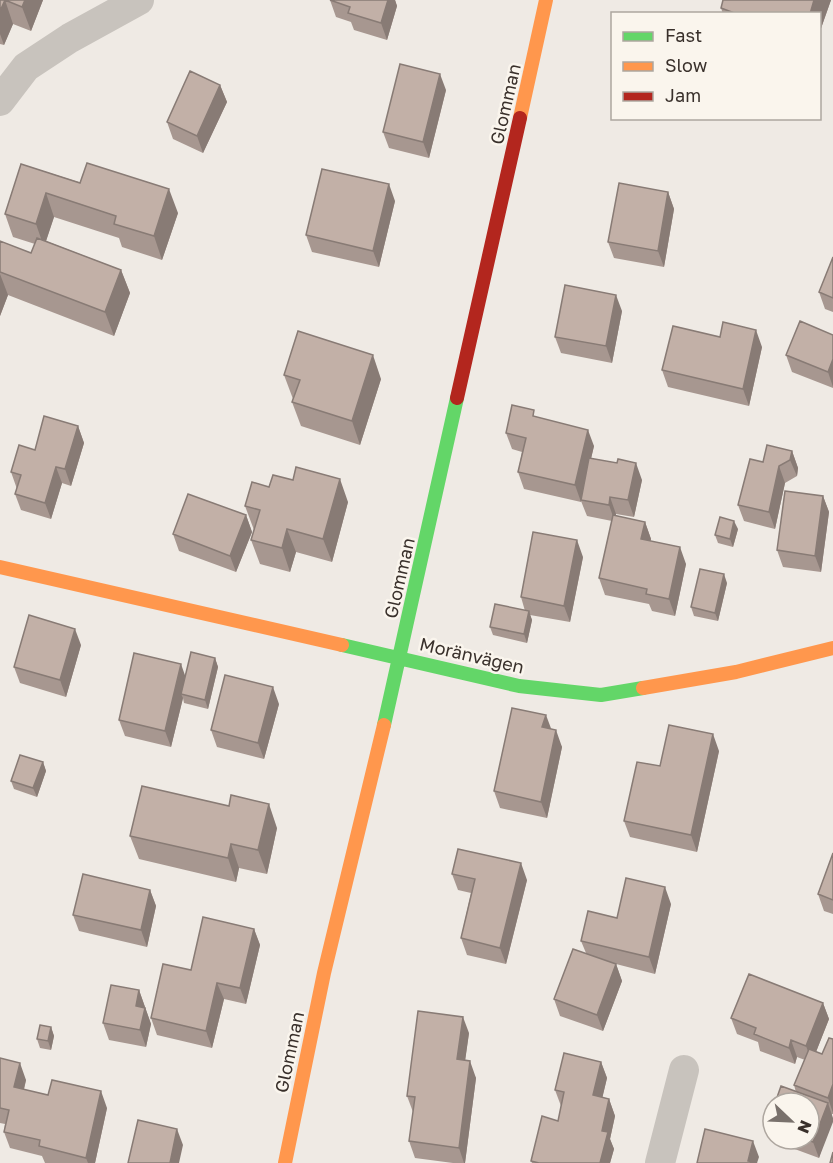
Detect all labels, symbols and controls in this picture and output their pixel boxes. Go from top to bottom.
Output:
legend [611,12,821,120]
text: Fast [665,24,702,46]
text: Slow [665,54,708,76]
street label: Glomman [485,61,525,147]
text: Jam [665,84,701,106]
street label: Glomman [379,535,419,621]
street label: Moränvägen [418,632,526,678]
street label: Glomman [270,1010,308,1094]
north arrow [761,1091,821,1151]
text: N [793,1117,816,1136]

